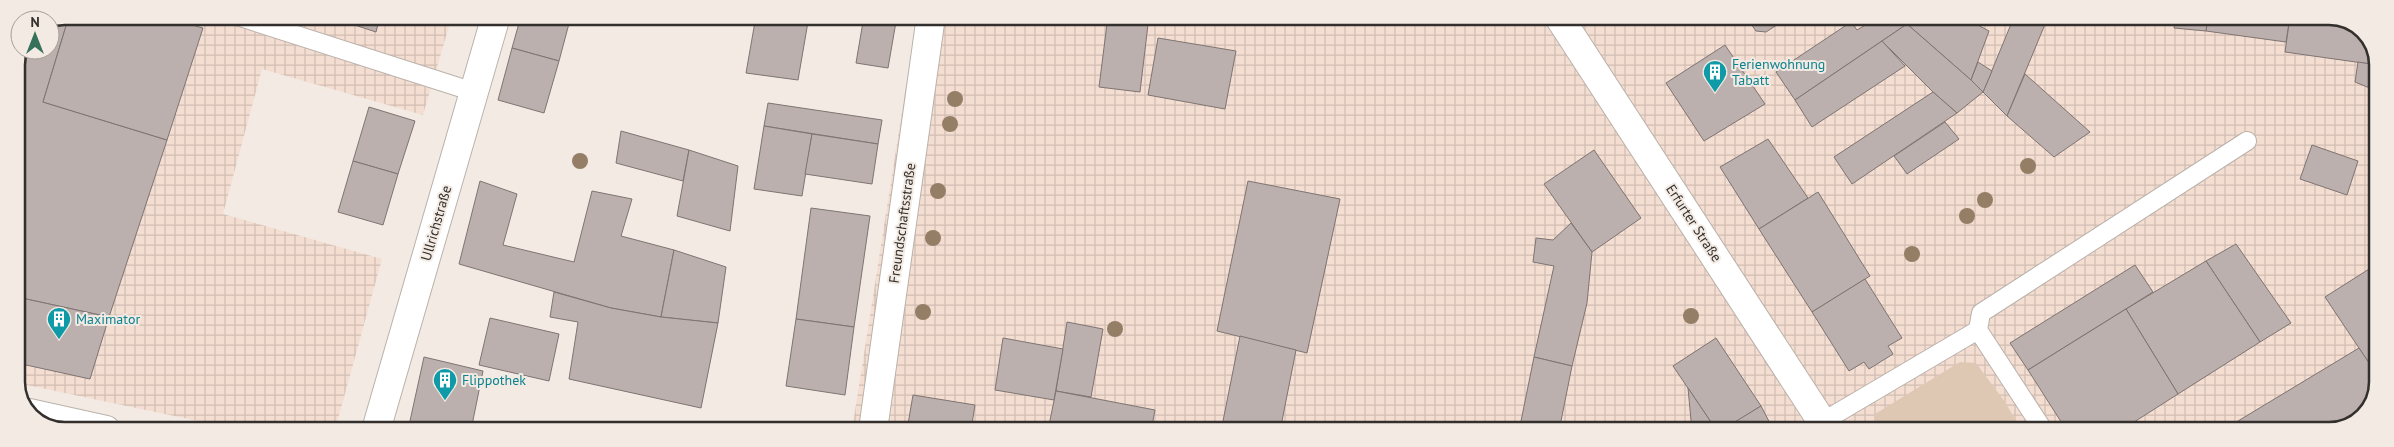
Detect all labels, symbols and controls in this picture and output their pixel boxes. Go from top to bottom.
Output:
north arrow [10,10,60,60]
text: N [30,13,40,31]
place label: Ferienwohnung Tabatt [1732,55,1825,89]
building icon: Ferienwohnung Tabatt [1702,59,1728,93]
street label: Freundschaftsstraße [885,162,919,284]
street label: Erfurter Straße [1662,181,1726,265]
street label: Ullrichstraße [417,183,455,263]
building icon: Maximator [46,306,72,340]
place label: Maximator [76,310,140,328]
building icon: Flippothek [432,367,458,401]
place label: Flippothek [462,371,526,389]

